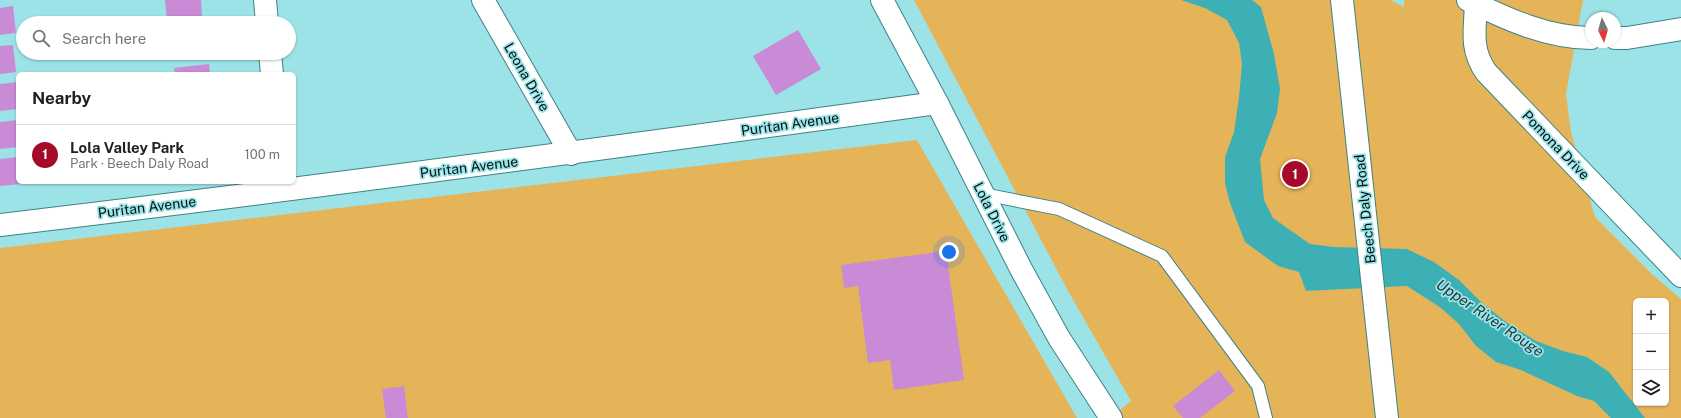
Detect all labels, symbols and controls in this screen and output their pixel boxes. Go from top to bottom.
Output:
north arrow [1585,12,1621,48]
search box [16,16,296,60]
icon: search [30,27,52,49]
text: Search here [62,30,146,47]
street label: Leona Drive [501,40,553,114]
text: Nearby [32,88,91,108]
street label: Pomona Drive [1519,107,1593,183]
street label: Puritan Avenue [740,109,840,139]
text: Lola Valley Park [70,139,184,156]
text: 1 [42,147,48,162]
text: 100 m [244,147,280,162]
street label: Puritan Avenue [419,153,519,181]
street label: Beech Daly Road [1351,154,1379,264]
text: Park · Beech Daly Road [70,156,209,171]
pin: 1 [1282,159,1308,189]
street label: Lola Drive [970,180,1014,244]
street label: Puritan Avenue [97,193,197,221]
your location [939,242,959,262]
water label: Upper River Rouge [1433,275,1547,360]
map controls [1633,298,1669,406]
button: + [1633,298,1669,334]
button: − [1633,334,1669,370]
button: layers [1633,370,1669,406]

